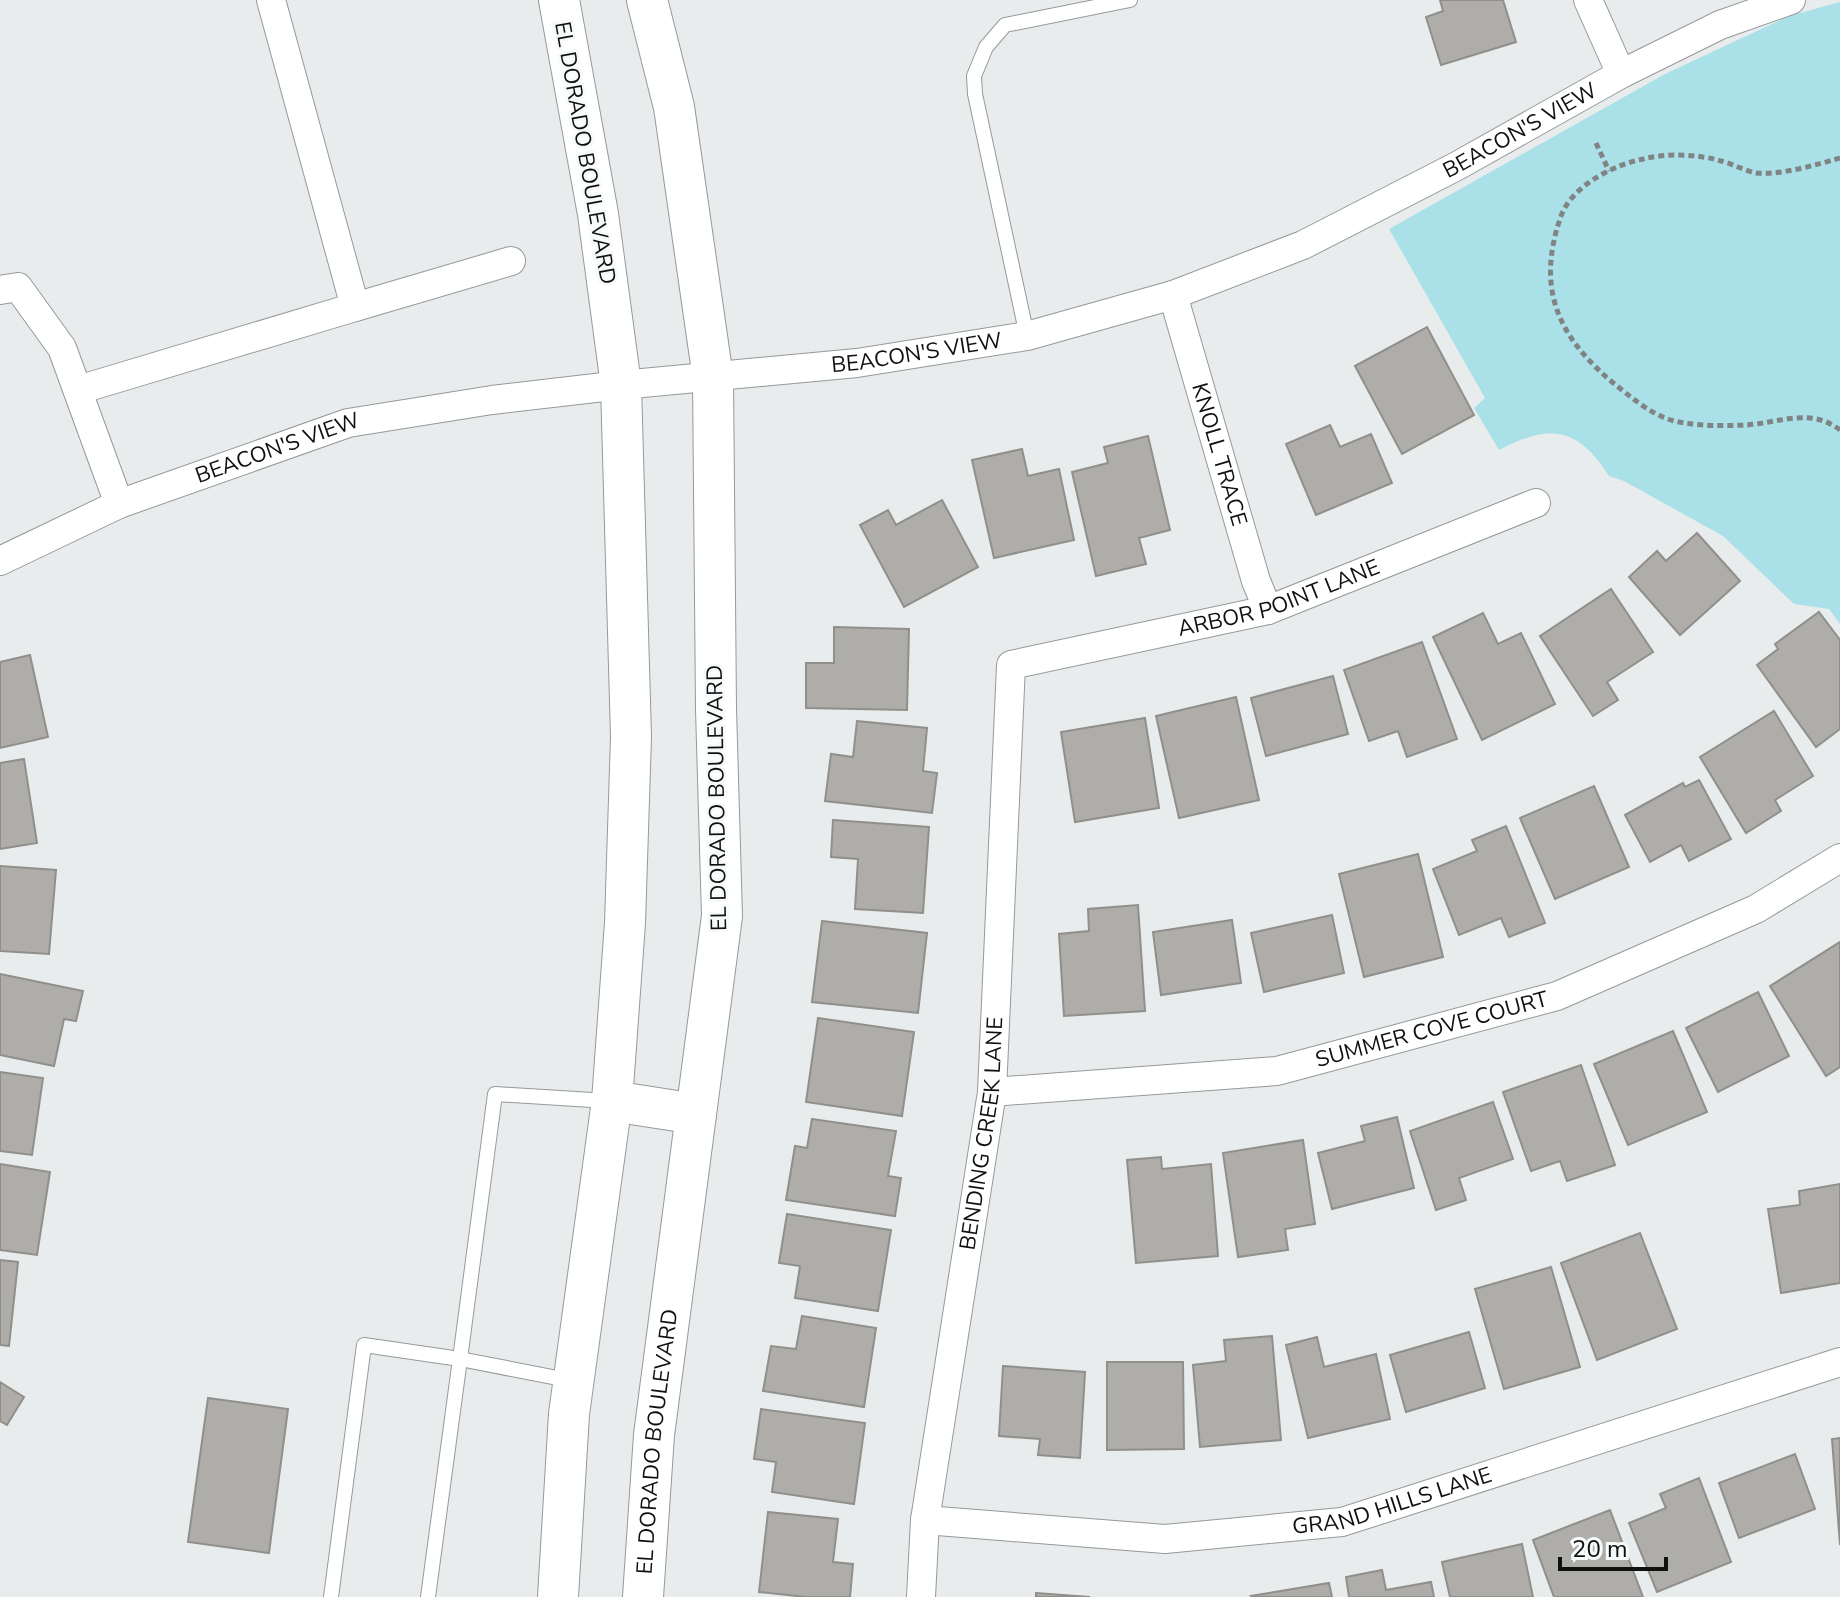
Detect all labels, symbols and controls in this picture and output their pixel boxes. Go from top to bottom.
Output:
street label: EL DORADO BOULEVARD [547,19,623,287]
street label: BEACON'S VIEW [1438,75,1603,186]
street label: BEACON'S VIEW [830,325,1004,380]
street label: KNOLL TRACE [1184,379,1254,529]
street label: BEACON'S VIEW [191,405,364,491]
street label: ARBOR POINT LANE [1175,552,1384,644]
street label: EL DORADO BOULEVARD [700,665,734,931]
street label: SUMMER COVE COURT [1312,984,1552,1075]
street label: BENDING CREEK LANE [952,1016,1010,1252]
street label: EL DORADO BOULEVARD [630,1307,685,1575]
street label: GRAND HILLS LANE [1291,1460,1496,1542]
scale bar [1560,1521,1666,1571]
text: 20 m [1572,1533,1628,1565]

